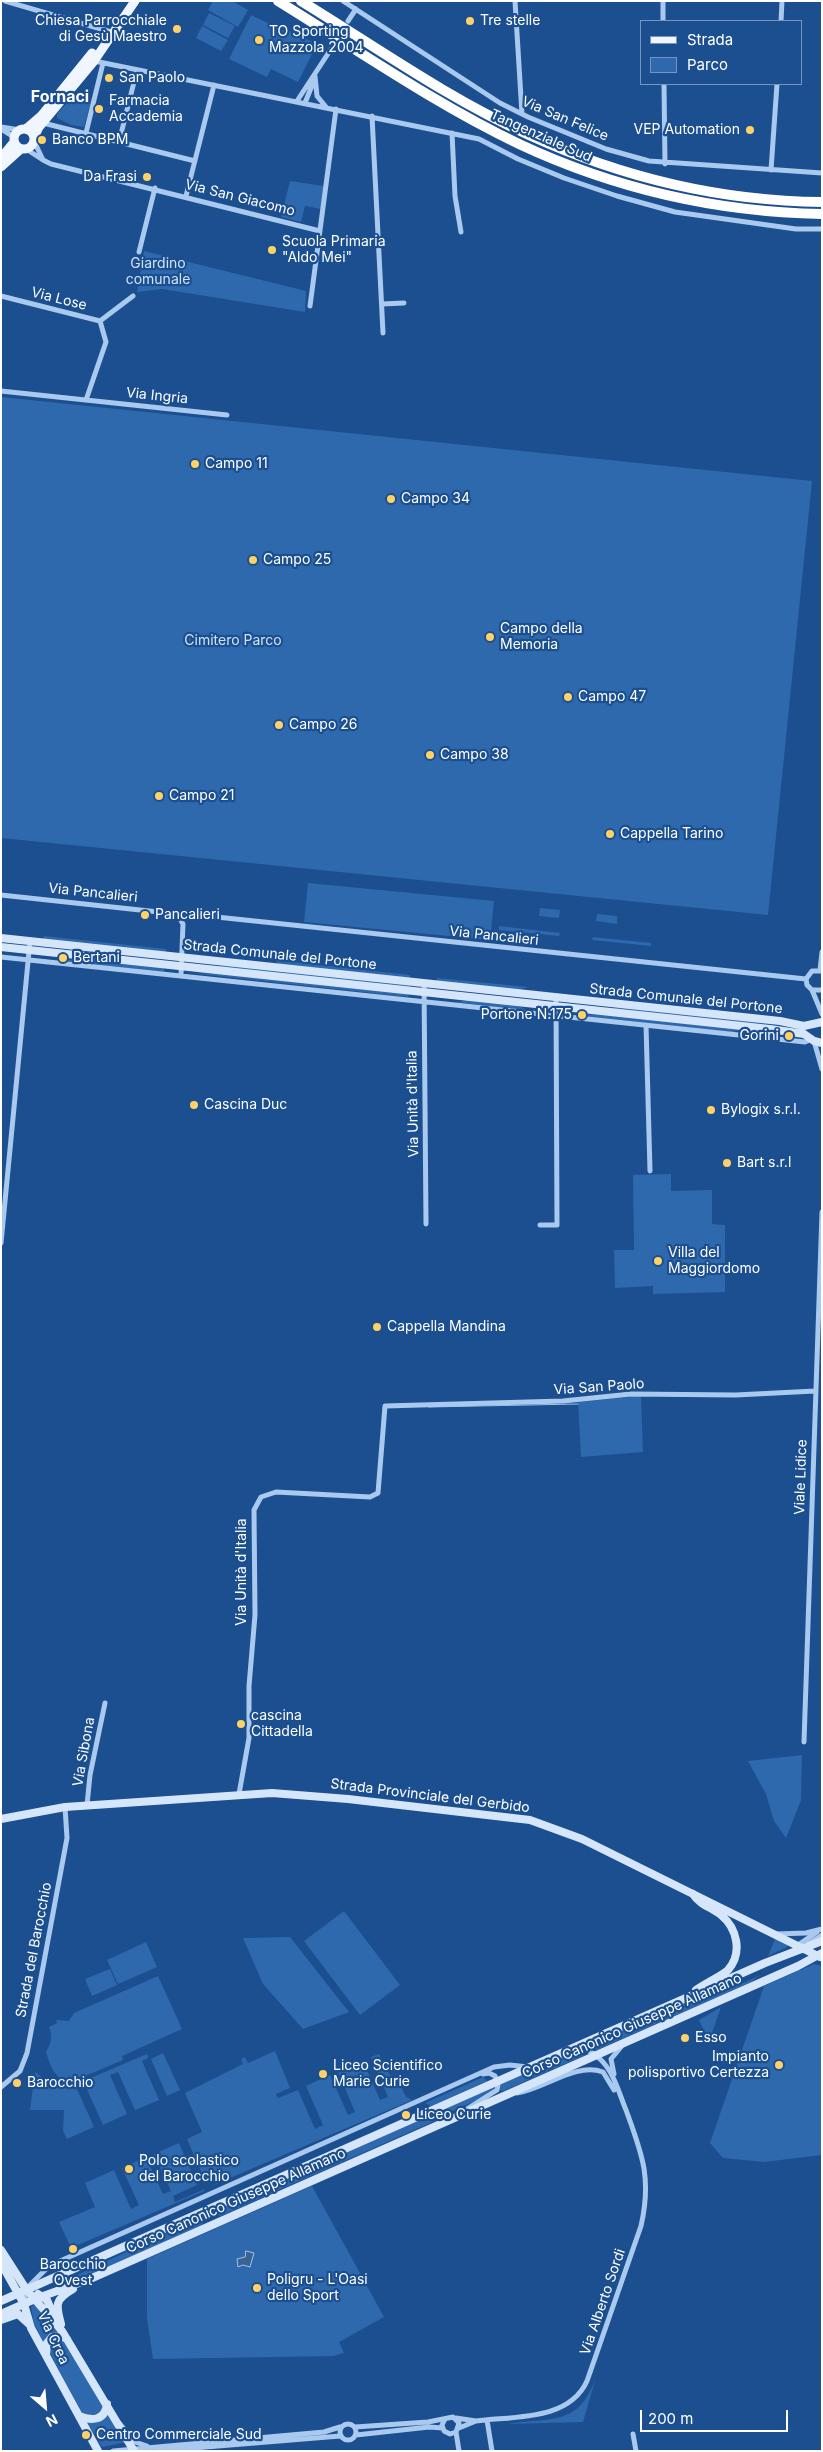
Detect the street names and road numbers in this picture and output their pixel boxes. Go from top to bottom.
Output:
street label: Via San Felice [519,93,611,145]
street label: Tangenziale Sud [488,106,594,166]
street label: Via San Giacomo [183,176,297,220]
street label: Via Lose [29,284,89,314]
street label: Via Ingria [125,384,189,408]
street label: Via Pancalieri [47,880,139,906]
street label: Via Pancalieri [448,923,540,949]
street label: Strada Comunale del Portone [183,937,377,973]
street label: Strada Comunale del Portone [589,981,783,1017]
street label: Via Unità d'Italia [404,1050,422,1158]
street label: Via San Paolo [553,1375,645,1399]
street label: Viale Lidice [791,1439,811,1515]
street label: Via Unità d'Italia [234,1518,250,1626]
street label: Via Sibona [70,1716,98,1788]
street label: Strada Provinciale del Gerbido [329,1775,531,1817]
street label: Strada del Barocchio [13,1881,55,2019]
street label: Corso Canonico Giuseppe Allamano [520,1970,744,2082]
street label: Corso Canonico Giuseppe Allamano [124,2145,348,2257]
street label: Via Alberto Sordi [577,2247,629,2357]
street label: Via Crea [33,2309,73,2367]

